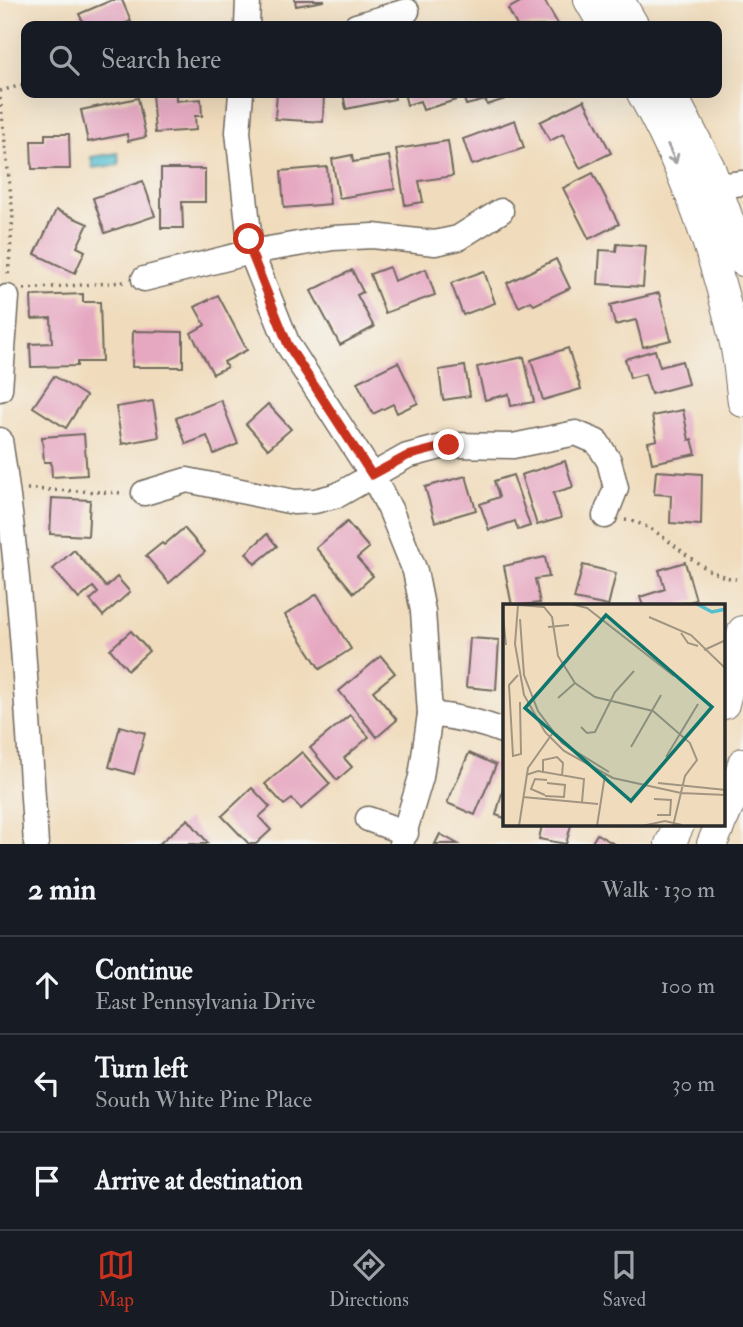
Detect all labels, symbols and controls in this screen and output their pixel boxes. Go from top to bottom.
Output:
search box [21,21,722,98]
icon: search [45,41,83,79]
text: Search here [101,44,221,76]
one-way arrow [666,143,679,164]
route start [233,223,264,254]
route end [433,429,464,460]
inset map [503,604,726,827]
text: 2 min [28,871,96,908]
text: Walk · 130 m [602,875,715,904]
text: Continue [95,955,193,987]
icon: ahead [28,966,66,1004]
text: 100 m [661,971,715,1000]
text: East Pennsylvania Drive [95,987,315,1016]
text: Turn left [95,1053,188,1085]
icon: left [28,1064,66,1102]
text: 30 m [672,1069,715,1098]
text: South White Pine Place [95,1085,312,1114]
icon: arrive [28,1162,66,1200]
text: Arrive at destination [95,1165,303,1197]
tab: Map [97,1246,135,1312]
tab: Directions [329,1246,409,1312]
tab: Saved [603,1246,646,1312]

